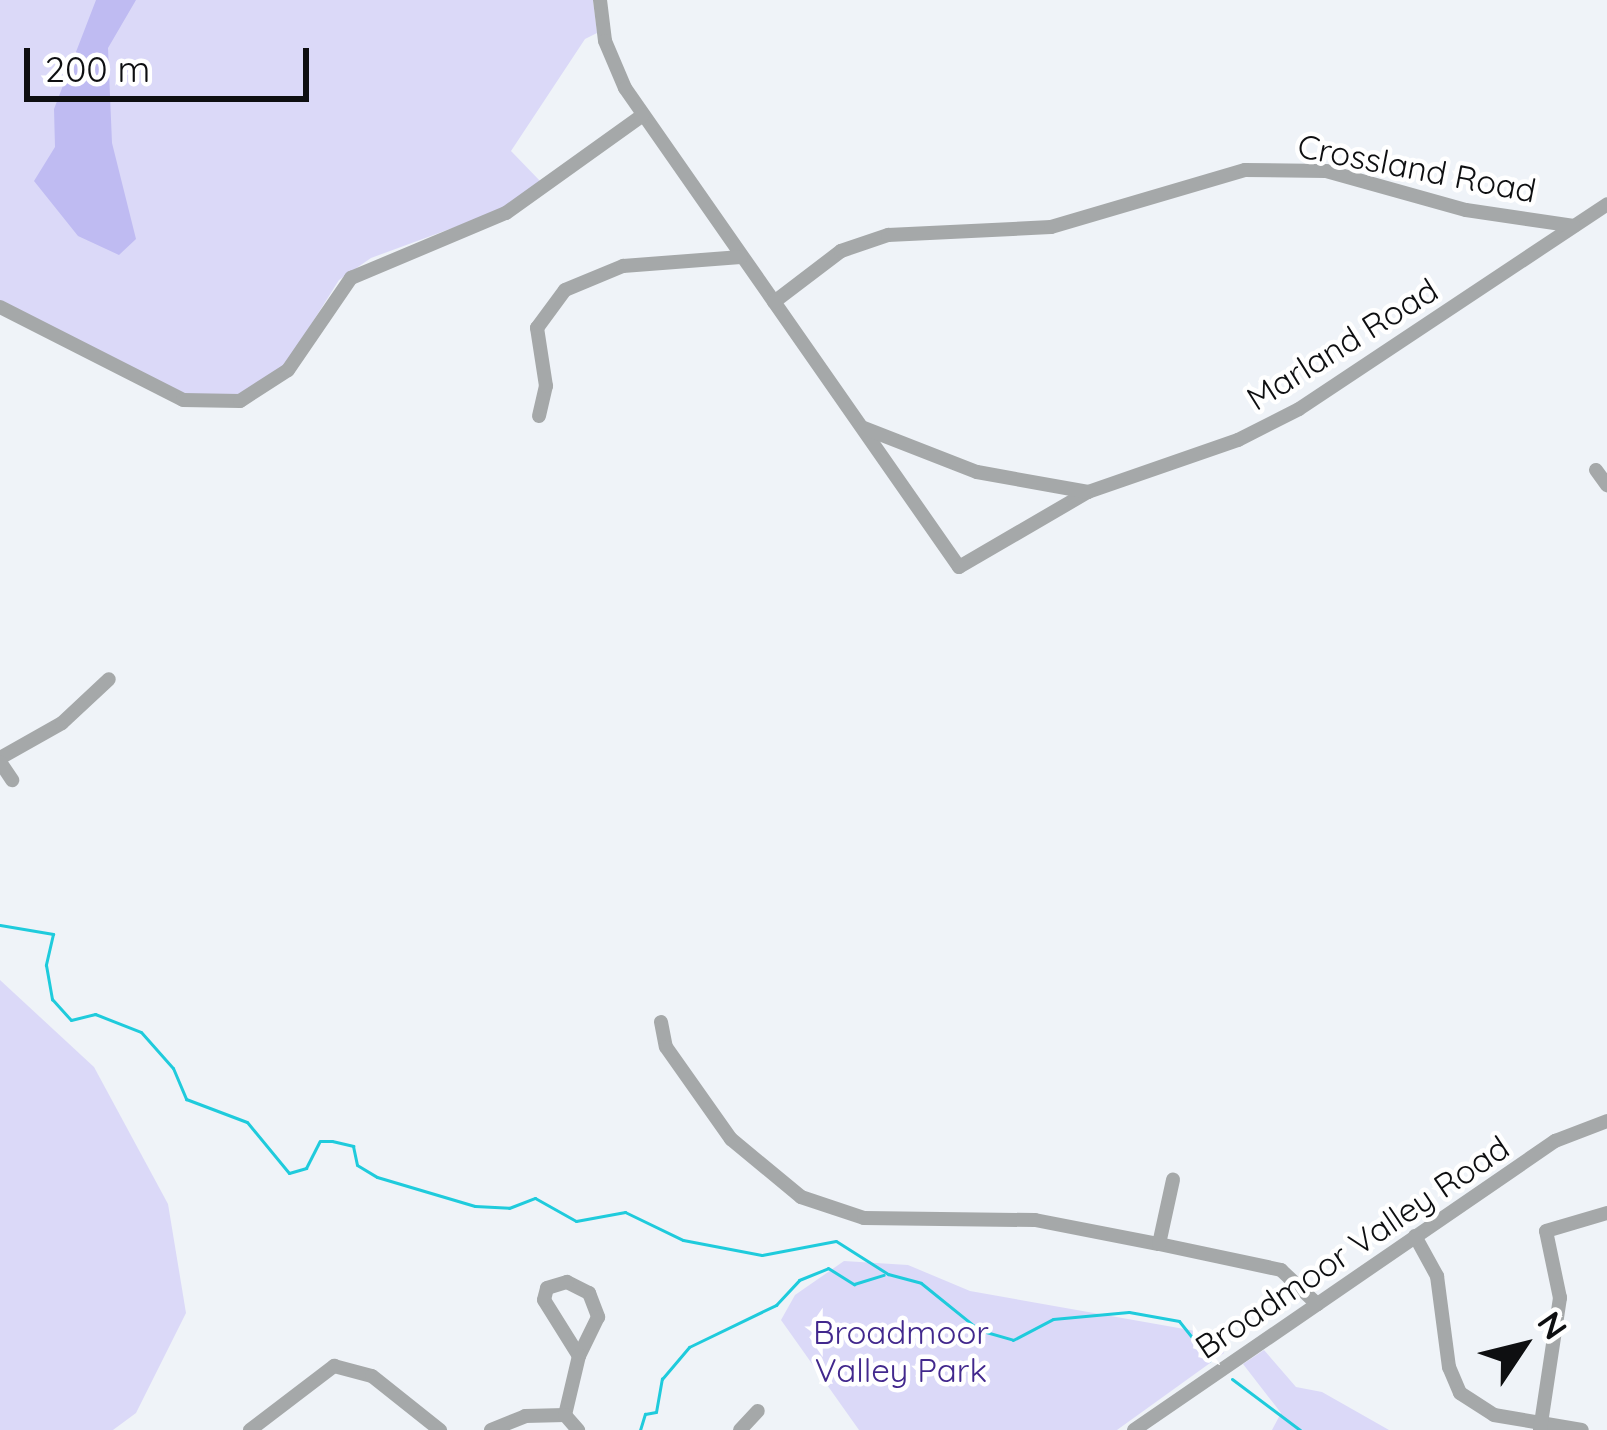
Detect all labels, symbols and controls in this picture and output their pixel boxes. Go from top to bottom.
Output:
scale bar [30,24,315,98]
text: 200 m [45,46,150,91]
street label: Crossland Road [1294,125,1540,211]
street label: Marland Road [1239,270,1445,418]
street label: Broadmoor Valley Road [1188,1127,1516,1367]
north arrow [1463,1286,1583,1406]
text: N [1529,1303,1577,1347]
park label: Broadmoor Valley Park [813,1312,989,1390]

